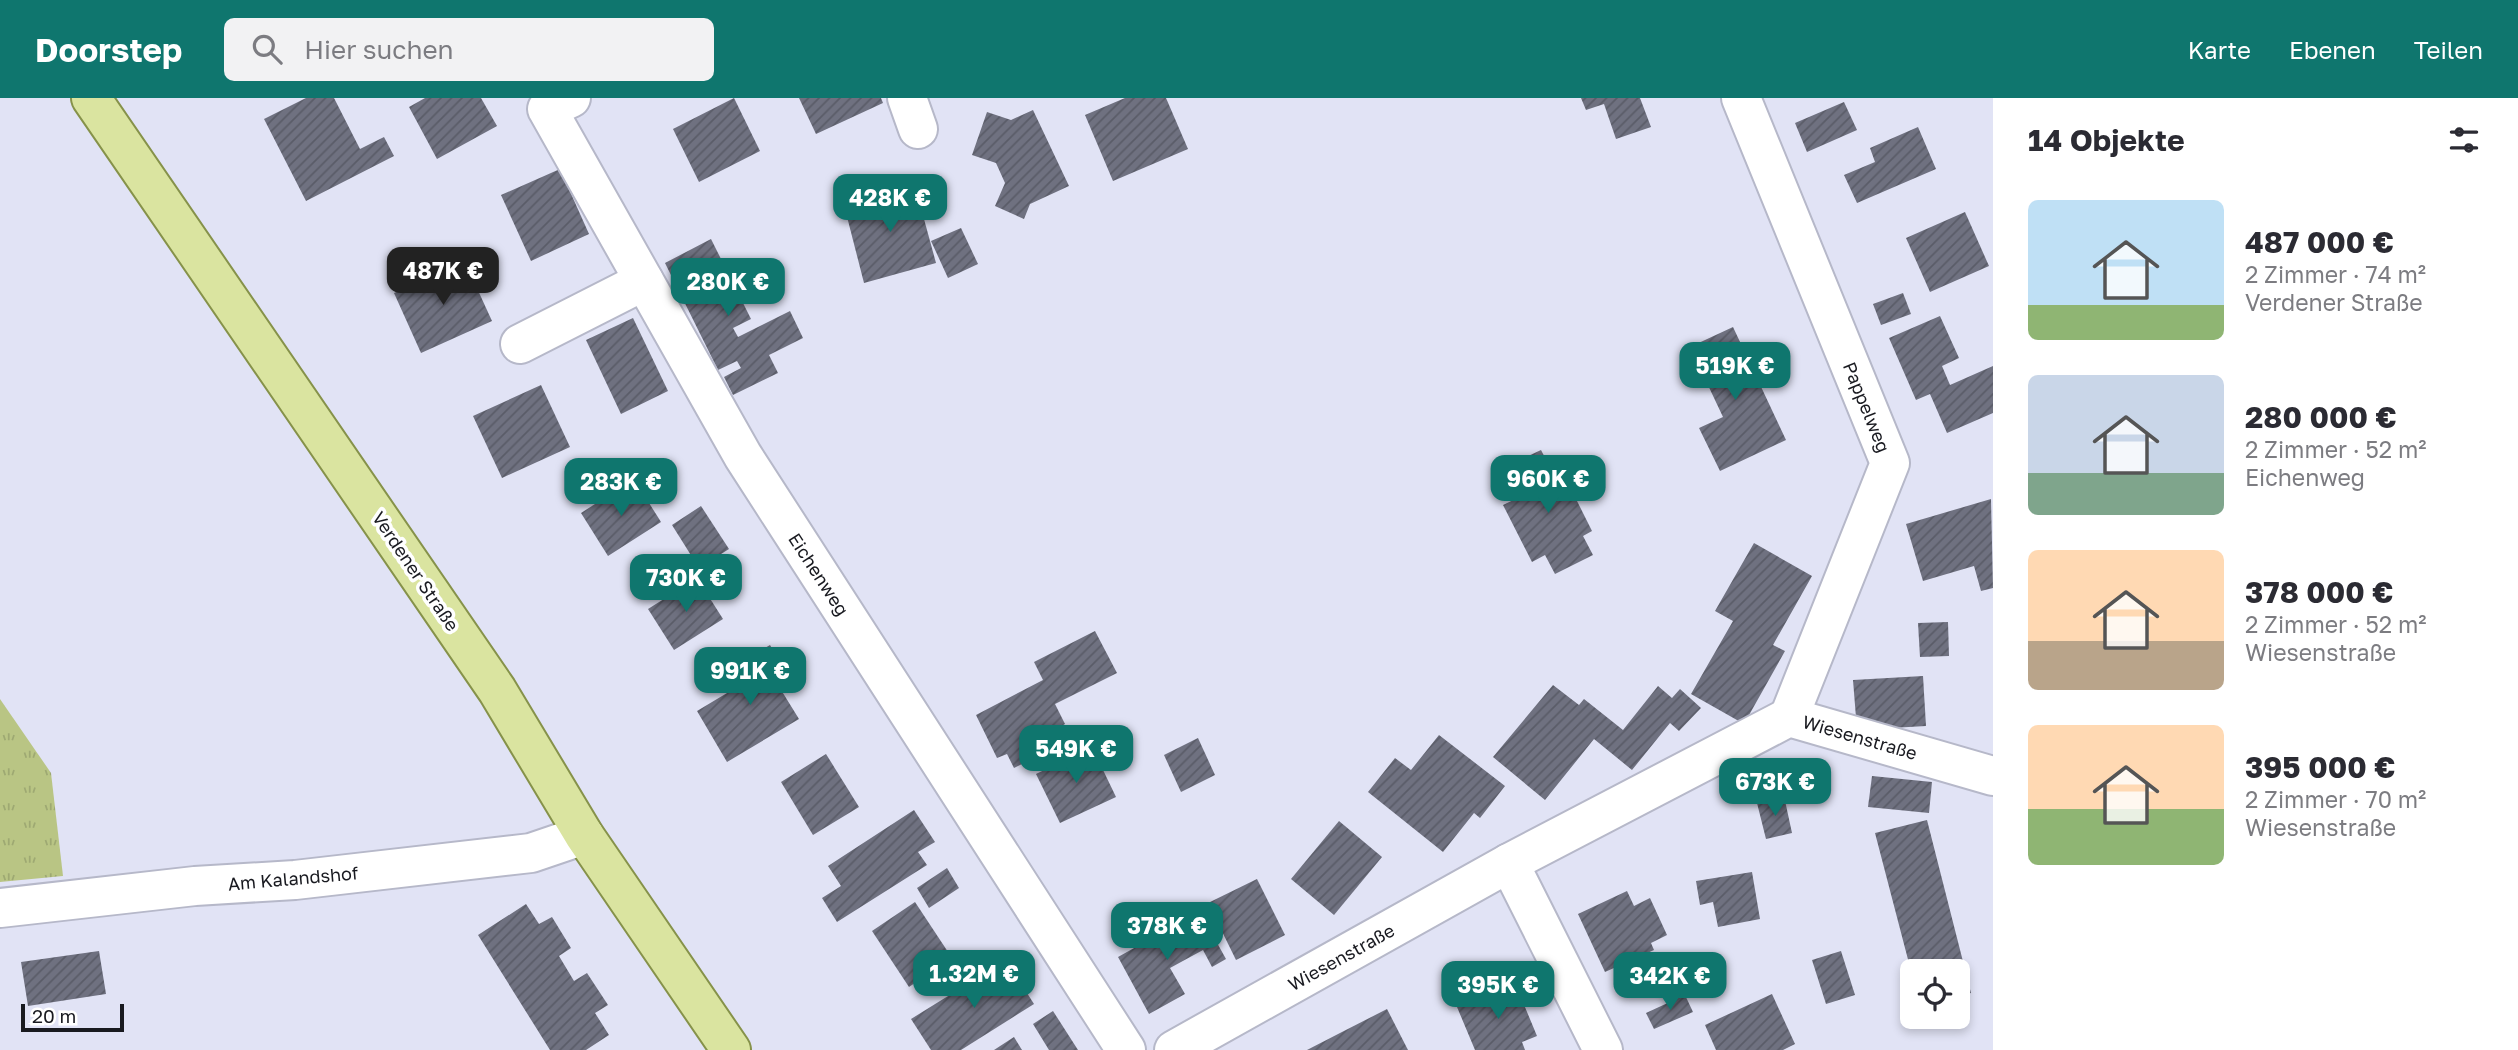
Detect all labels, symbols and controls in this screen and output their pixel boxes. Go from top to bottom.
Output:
search box [224,18,714,81]
text: Doorstep [35,30,182,69]
icon: search [248,30,286,68]
text: Hier suchen [304,34,454,65]
text: Karte [2188,35,2251,64]
text: Ebenen [2289,35,2376,64]
text: Teilen [2414,35,2483,64]
icon: filters [2445,121,2483,159]
text: 14 Objekte [2028,122,2185,158]
pin: 428K € [833,174,947,234]
text: 428K € [849,183,931,211]
text: 487 000 € [2245,224,2394,260]
icon: home [2084,228,2168,312]
pin: 487K € [386,248,500,307]
text: 487K € [403,256,483,284]
pin: 280K € [671,258,785,318]
text: 2 Zimmer · 74 m² [2245,260,2426,288]
text: 280K € [687,267,769,295]
text: Verdener Straße [2245,288,2423,316]
pin: 519K € [1678,342,1792,402]
text: 519K € [1695,351,1775,379]
street label: Pappelweg [1839,358,1895,456]
text: 280 000 € [2245,399,2397,435]
icon: home [2084,403,2168,487]
text: 2 Zimmer · 52 m² [2245,435,2427,463]
pin: 960K € [1491,456,1605,515]
pin: 283K € [564,458,678,518]
text: Eichenweg [2245,463,2365,491]
text: 960K € [1507,464,1589,492]
text: 283K € [580,467,662,495]
street label: Verdener Straße [368,507,464,635]
street label: Eichenweg [784,529,854,619]
pin: 730K € [629,554,743,614]
text: 730K € [646,563,726,591]
text: 378 000 € [2245,574,2394,610]
icon: home [2084,578,2168,662]
text: 2 Zimmer · 52 m² [2245,610,2427,638]
text: Wiesenstraße [2245,638,2396,666]
pin: 991K € [693,648,807,707]
text: 991K € [710,656,790,684]
street label: Wiesenstraße [1800,710,1920,764]
pin: 549K € [1019,726,1133,785]
text: 549K € [1035,734,1117,762]
text: 395 000 € [2245,749,2395,785]
icon: home [2084,753,2168,837]
pin: 673K € [1718,758,1832,818]
text: 673K € [1735,767,1815,795]
text: 2 Zimmer · 70 m² [2245,785,2426,813]
text: Wiesenstraße [2245,813,2396,841]
street label: Am Kalandshof [227,861,360,895]
pin: 378K € [1110,902,1224,962]
text: 378K € [1127,911,1207,939]
street label: Wiesenstraße [1284,919,1398,995]
pin: 1.32M € [909,950,1039,1010]
pin: 342K € [1613,953,1727,1012]
text: 1.32M € [929,959,1019,987]
map controls [1900,959,1970,1029]
button: locate [1900,959,1970,1029]
text: 342K € [1629,961,1711,989]
pin: 395K € [1441,962,1555,1021]
text: 395K € [1457,970,1539,998]
scale bar [21,1001,124,1033]
text: 20 m [32,1004,76,1027]

